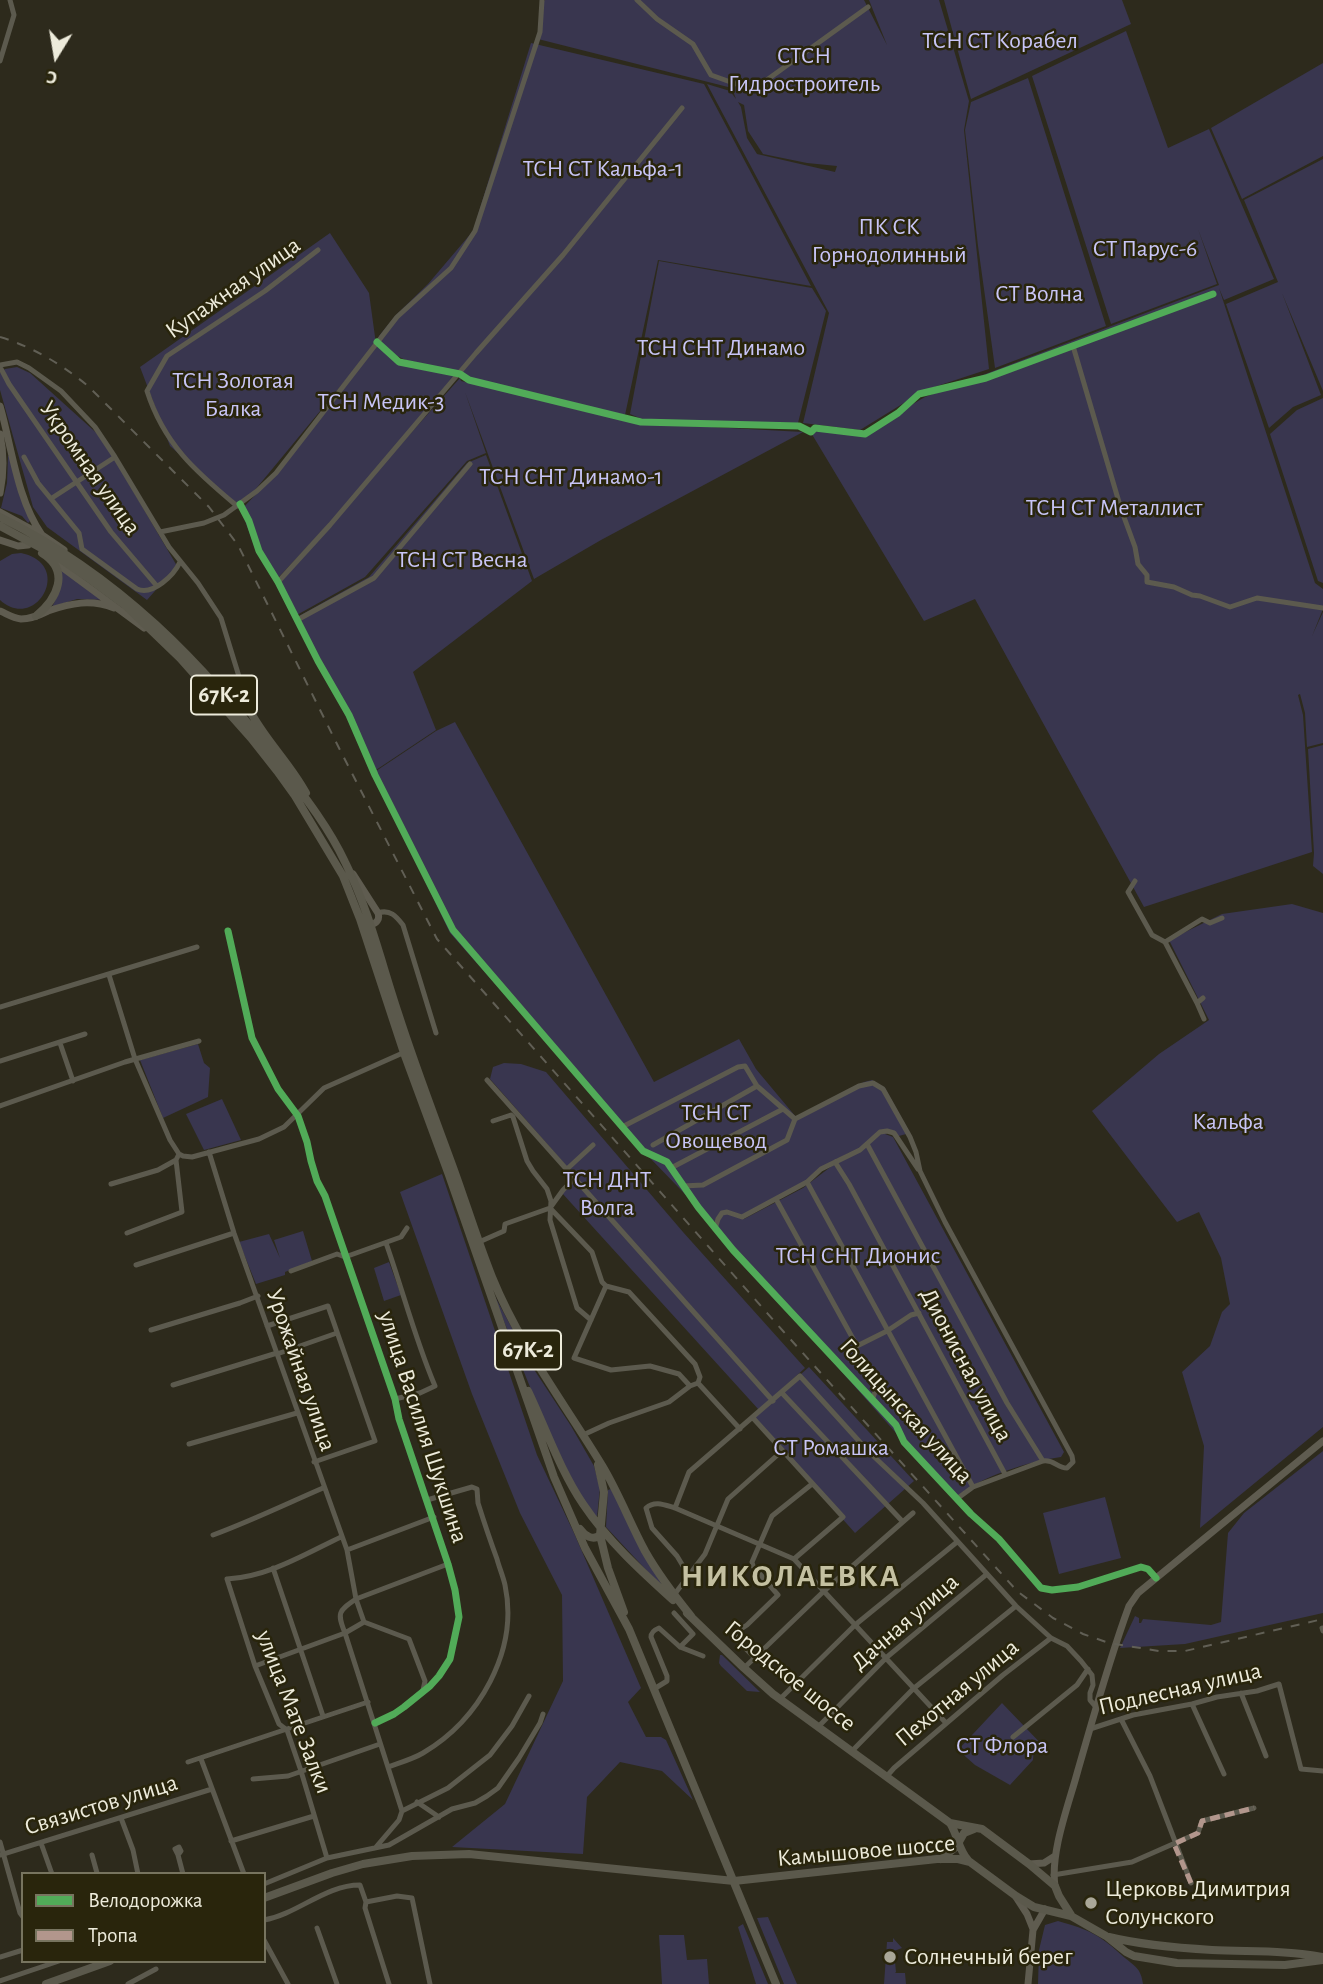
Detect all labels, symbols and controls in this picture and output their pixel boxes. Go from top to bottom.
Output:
north arrow [21,21,91,91]
park label: ТСН СТ Корабел [922,27,1078,55]
park label: СТСН Гидростроитель [728,42,880,98]
text: С [45,67,59,87]
park label: ТСН СТ Кальфа-1 [523,155,683,183]
park label: ПК СК Горнодолинный [811,213,967,269]
street label: Купажная улица [160,231,306,345]
park label: СТ Парус-6 [1093,235,1197,263]
park label: СТ Волна [995,280,1083,308]
park label: ТСН СНТ Динамо [637,334,805,362]
park label: ТСН Золотая Балка [172,367,294,423]
park label: ТСН Медик-3 [318,388,444,416]
street label: Укромная улица [33,395,147,541]
park label: ТСН СНТ Динамо-1 [479,463,663,491]
park label: ТСН СТ Металлист [1026,494,1202,522]
park label: ТСН СТ Весна [396,546,528,574]
road number: 67К-2 [191,676,257,715]
park label: ТСН СТ Овощевод [665,1099,767,1155]
park label: Кальфа [1192,1108,1264,1136]
park label: ТСН ДНТ Волга [563,1166,651,1222]
park label: ТСН СНТ Дионис [776,1242,940,1270]
street label: Дионисная улица [913,1283,1019,1447]
street label: Урожайная улица [260,1285,342,1455]
street label: улица Василия Шукшина [372,1307,474,1547]
road number: 67К-2 [495,1330,561,1370]
street label: Голицынская улица [833,1332,979,1490]
park label: СТ Ромашка [773,1434,889,1462]
district label: НИКОЛАЕВКА [682,1557,900,1595]
street label: Дачная улица [845,1567,965,1677]
street label: Городское шоссе [718,1614,862,1738]
street label: улица Мате Залки [250,1626,338,1798]
street label: Пехотная улица [889,1633,1025,1753]
street label: Подлесная улица [1096,1656,1264,1722]
park label: СТ Флора [956,1732,1048,1760]
street label: Связистов улица [21,1768,181,1842]
street label: Камышовое шоссе [776,1829,956,1873]
legend [21,1872,266,1963]
place label: Церковь Димитрия Солунского [1105,1875,1291,1931]
text: Велодорожка [88,1890,203,1911]
marker: Церковь Димитрия Солунского [1083,1895,1099,1911]
text: Тропа [88,1925,138,1946]
place label: Солнечный берег [904,1943,1072,1971]
marker: Солнечный берег [882,1949,898,1965]

